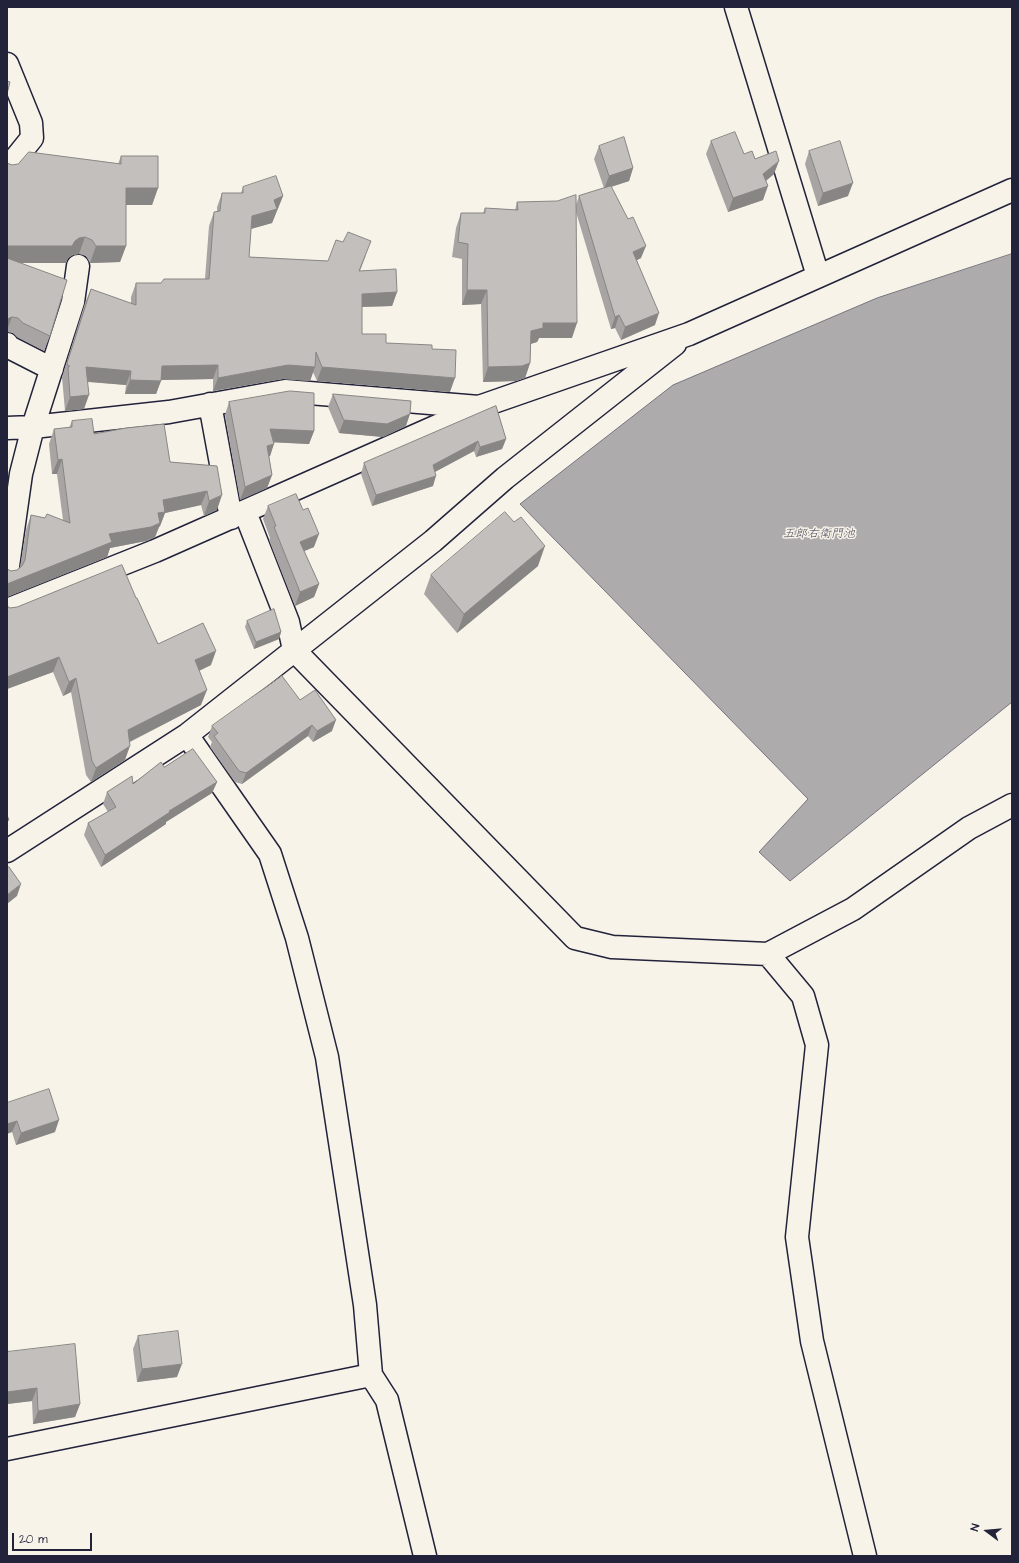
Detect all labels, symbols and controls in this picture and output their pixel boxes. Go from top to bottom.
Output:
water label: 五郎右衛門池 [783,527,855,541]
north arrow [967,1511,1007,1551]
text: N [967,1522,983,1533]
scale bar [14,1525,94,1551]
text: 20 m [19,1531,48,1548]

